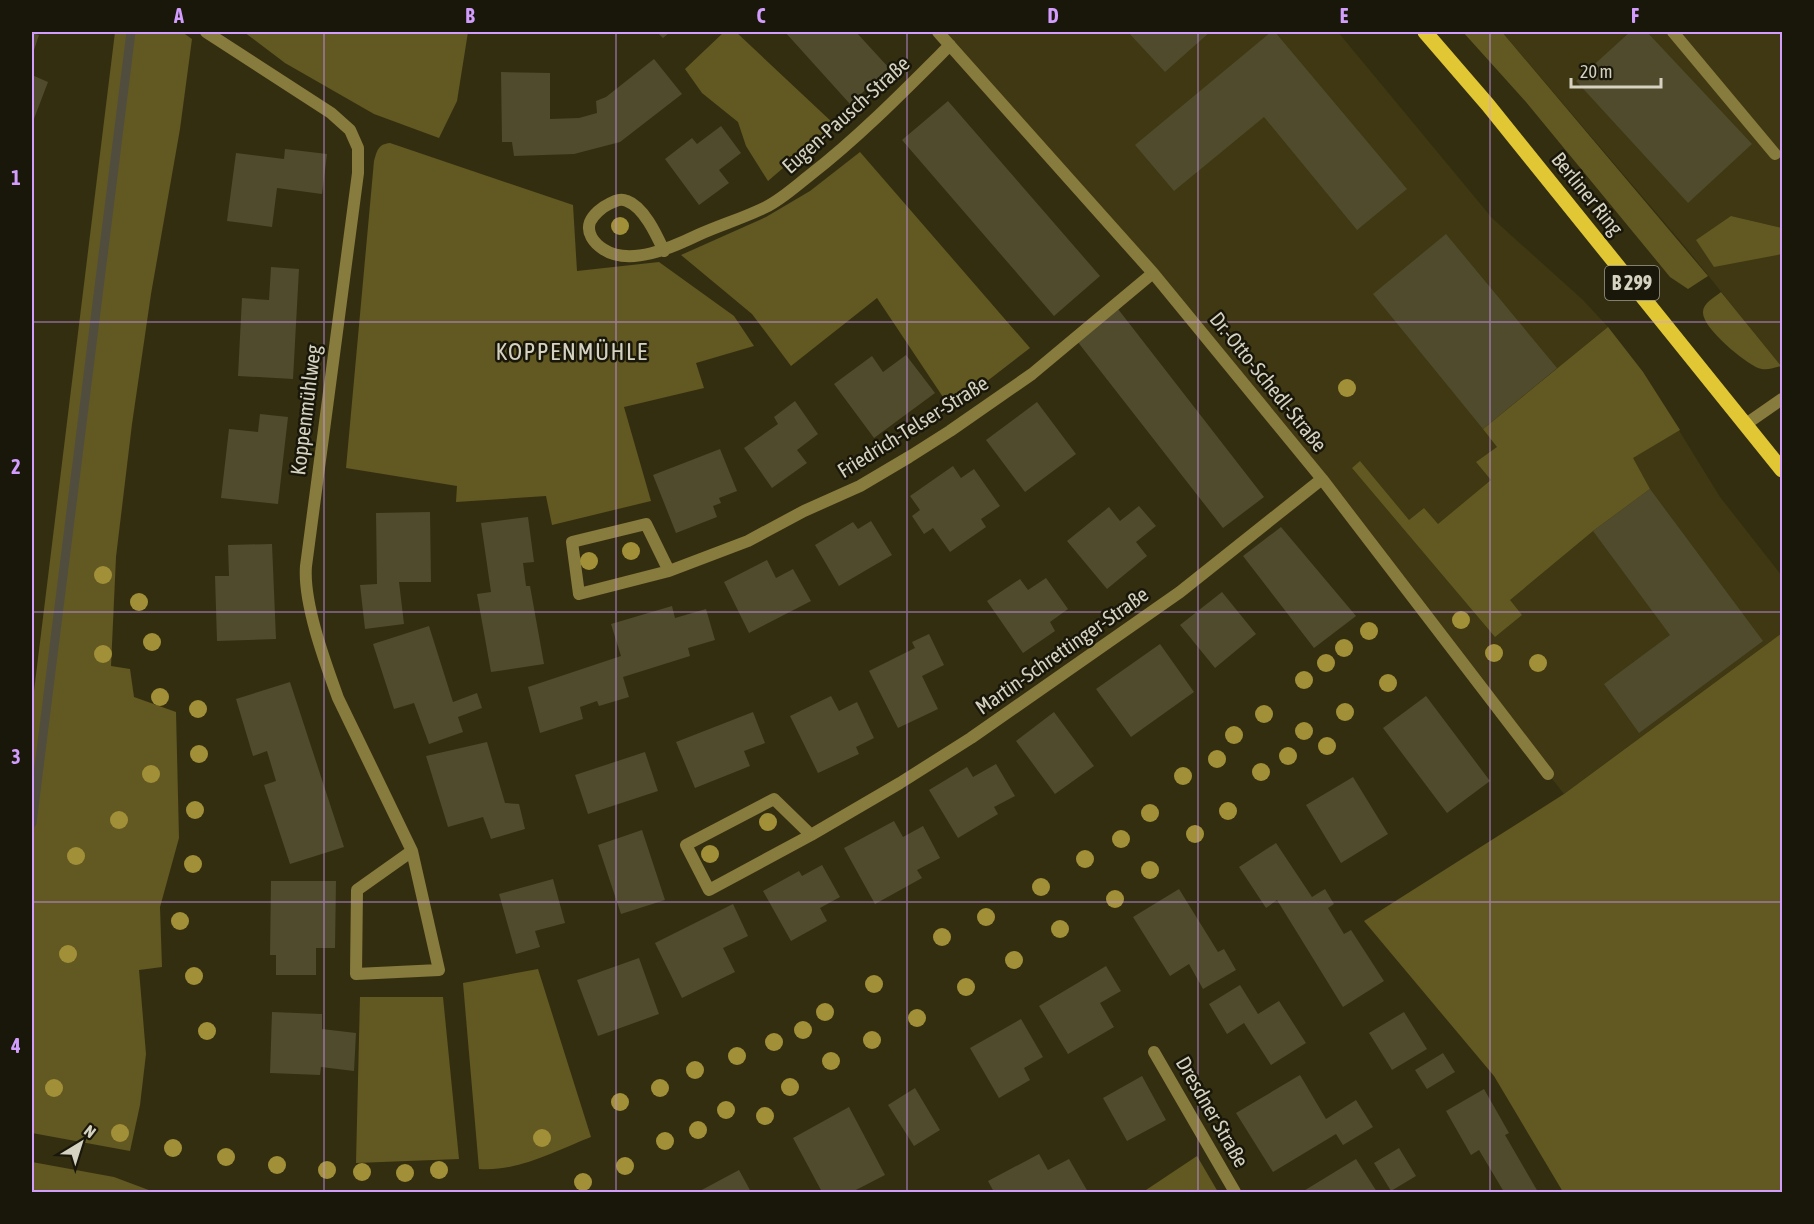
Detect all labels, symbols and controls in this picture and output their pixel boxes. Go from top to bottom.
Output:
text: A [173,4,184,27]
text: B [465,4,475,27]
text: C [757,4,766,27]
text: D [1047,4,1059,27]
text: E [1340,4,1349,27]
text: F [1631,4,1639,27]
street label: Eugen-Pausch-Straße [777,51,914,178]
scale bar [1571,51,1661,89]
text: 20 m [1580,61,1612,82]
street label: Berliner Ring [1547,147,1628,240]
text: 1 [11,166,21,189]
road number: B 299 [1605,266,1659,300]
street label: Dr.-Otto-Schedl-Straße [1205,307,1332,456]
district label: KOPPENMÜHLE [495,338,649,365]
street label: Koppenmühlweg [285,343,325,476]
street label: Friedrich-Telser-Straße [833,370,992,482]
text: 2 [11,455,21,478]
street label: Martin-Schrettinger-Straße [971,582,1152,719]
text: 3 [11,745,21,768]
text: 4 [10,1034,21,1057]
street label: Dresdner Straße [1172,1052,1254,1171]
north arrow [51,1113,111,1173]
text: N [81,1121,100,1141]

